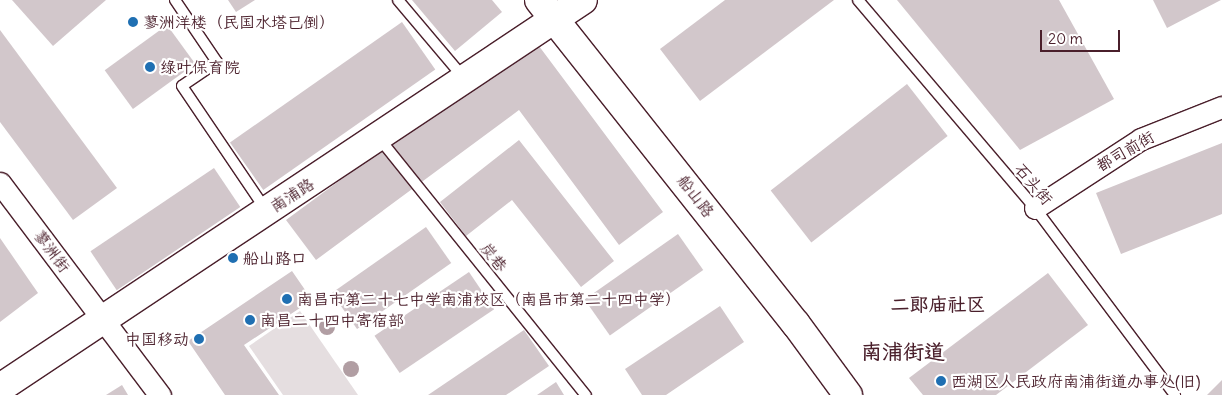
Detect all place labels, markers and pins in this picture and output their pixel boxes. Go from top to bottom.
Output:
place label: 蓼洲洋楼（民国水塔已倒） [143,12,335,32]
marker: 蓼洲洋楼（民国水塔已倒） [127,16,139,28]
place label: 绿叶保育院 [160,57,240,77]
marker: 绿叶保育院 [144,61,156,73]
place label: 船山路口 [243,248,307,268]
marker: 船山路口 [227,252,239,264]
place label: 南昌市第二十七中学南浦校区（南昌市第二十四中学） [297,289,681,309]
marker: 南昌市第二十七中学南浦校区（南昌市第二十四中学） [281,293,293,305]
place label: 南昌二十四中寄宿部 [260,310,404,330]
marker: 南昌二十四中寄宿部 [244,314,256,326]
place label: 中国移动 [125,329,189,349]
marker: 中国移动 [193,333,205,345]
place label: 西湖区人民政府南浦街道办事处(旧) [951,371,1201,391]
marker: 西湖区人民政府南浦街道办事处(旧) [935,375,947,387]

